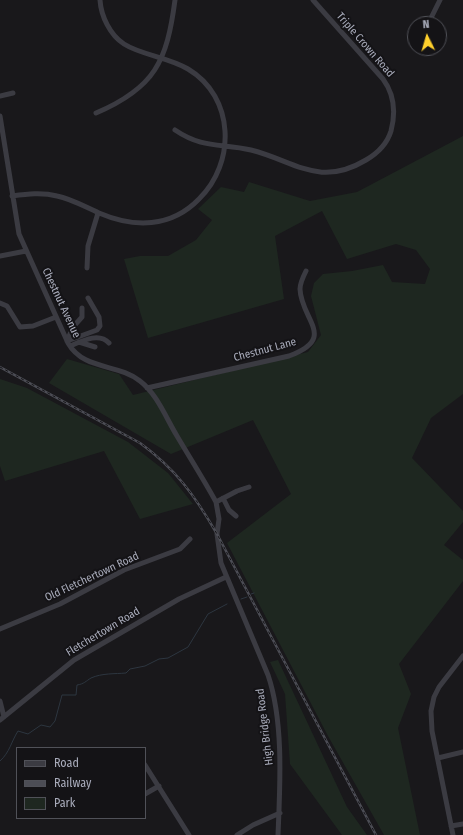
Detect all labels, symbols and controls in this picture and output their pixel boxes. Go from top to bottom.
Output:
street label: Triple Crown Road [333,10,397,80]
north arrow [407,16,447,56]
text: N [422,18,430,31]
street label: Chestnut Avenue [39,266,83,340]
street label: Chestnut Lane [232,335,298,365]
street label: Old Fletchertown Road [43,549,141,605]
street label: Fletchertown Road [64,605,142,659]
street label: High Bridge Road [254,688,276,766]
legend [16,747,146,819]
text: Road [54,756,79,770]
text: Railway [54,776,91,790]
text: Park [54,796,75,810]

